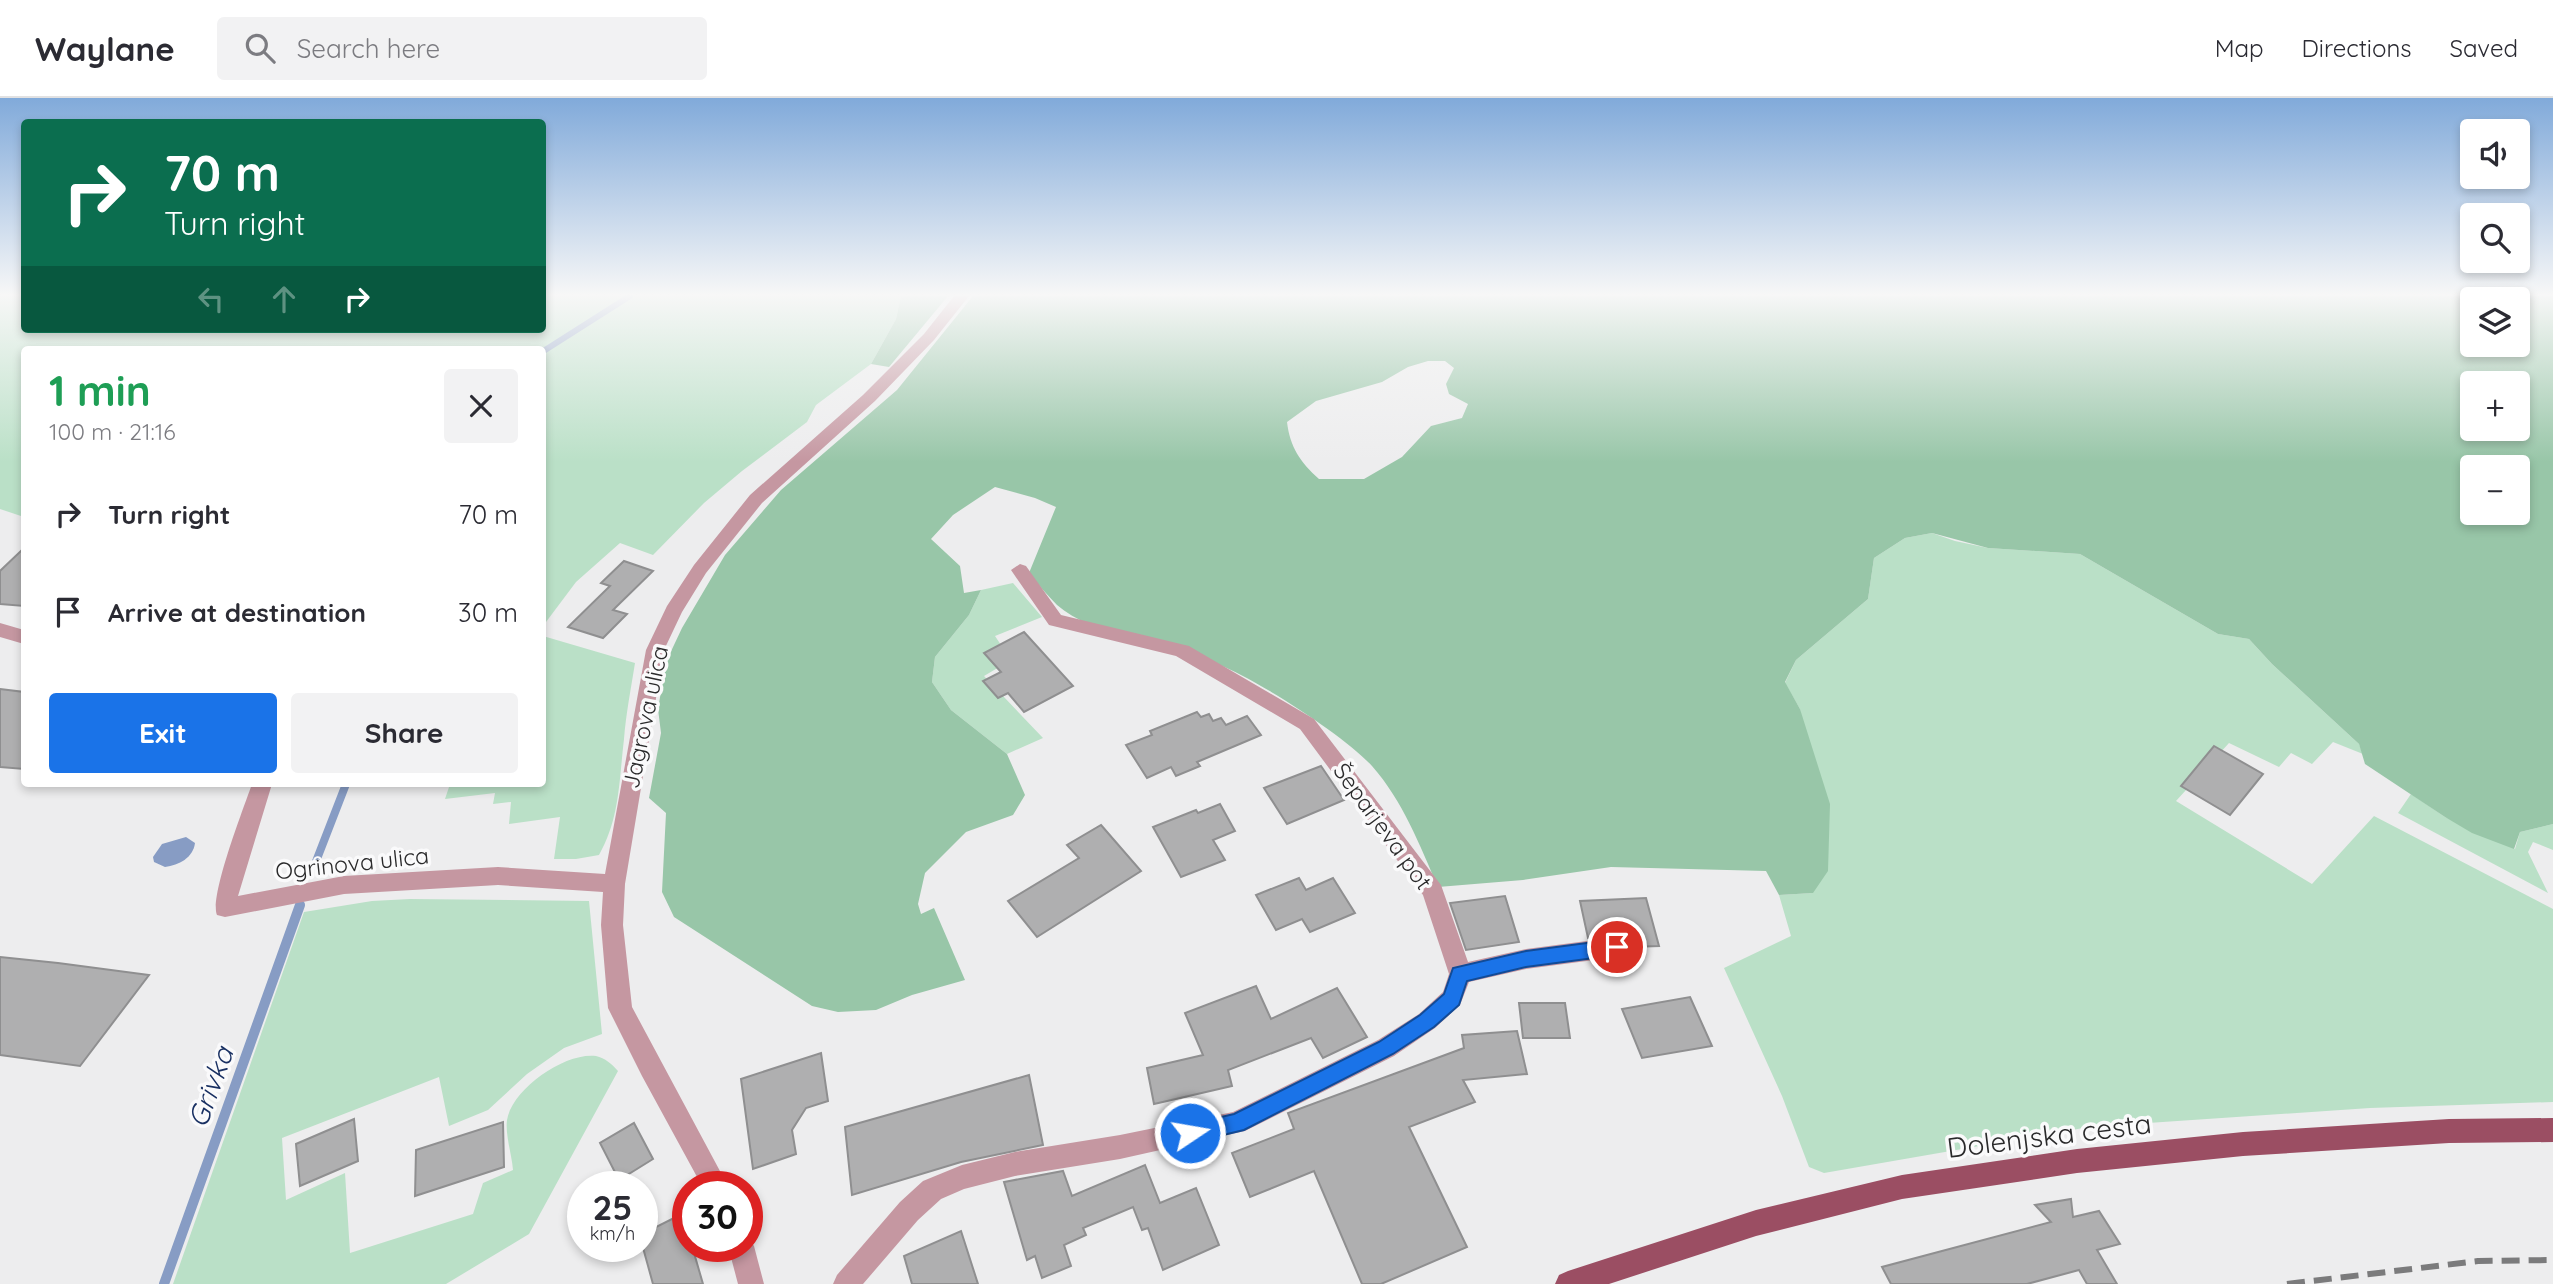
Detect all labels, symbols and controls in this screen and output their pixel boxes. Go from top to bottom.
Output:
search box [217,17,707,80]
text: Waylane [35,28,175,69]
icon: search [241,29,279,67]
text: Search here [297,32,440,65]
text: Map [2215,33,2264,63]
text: Directions [2302,33,2412,63]
text: Saved [2450,33,2518,63]
map controls [2460,119,2530,525]
button: sound [2460,119,2530,189]
text: 70 m [164,142,280,203]
icon: right [49,147,140,238]
text: Turn right [164,203,305,243]
button: search [2460,203,2530,273]
icon: left [192,280,230,318]
icon: ahead [265,280,303,318]
icon: right [338,280,376,318]
button: layers [2460,287,2530,357]
text: 1 min [49,364,151,417]
button: close [444,369,518,443]
button: + [2460,371,2530,441]
text: 100 m · 21:16 [49,417,176,446]
button: − [2460,455,2530,525]
icon: right [49,495,87,533]
text: Turn right [108,498,230,531]
text: 70 m [458,498,518,531]
icon: arrive [49,593,87,631]
text: Arrive at destination [108,596,366,629]
text: 30 m [458,596,518,629]
street label: Jagrova ulica [616,643,674,791]
button: Exit [49,693,277,773]
button: Share [291,693,518,773]
street label: Šeparjeva pot [1327,757,1439,895]
street label: Ogrinova ulica [274,841,430,885]
pin [1587,917,1647,977]
icon: arrive [1598,928,1636,966]
water label: Grivka [179,1040,241,1132]
position arrow [1153,1096,1227,1170]
street label: Dolenjska cesta [1945,1105,2153,1165]
speed limit sign: 30 [672,1171,763,1262]
text: 25 [592,1185,633,1229]
text: km/h [590,1222,635,1245]

